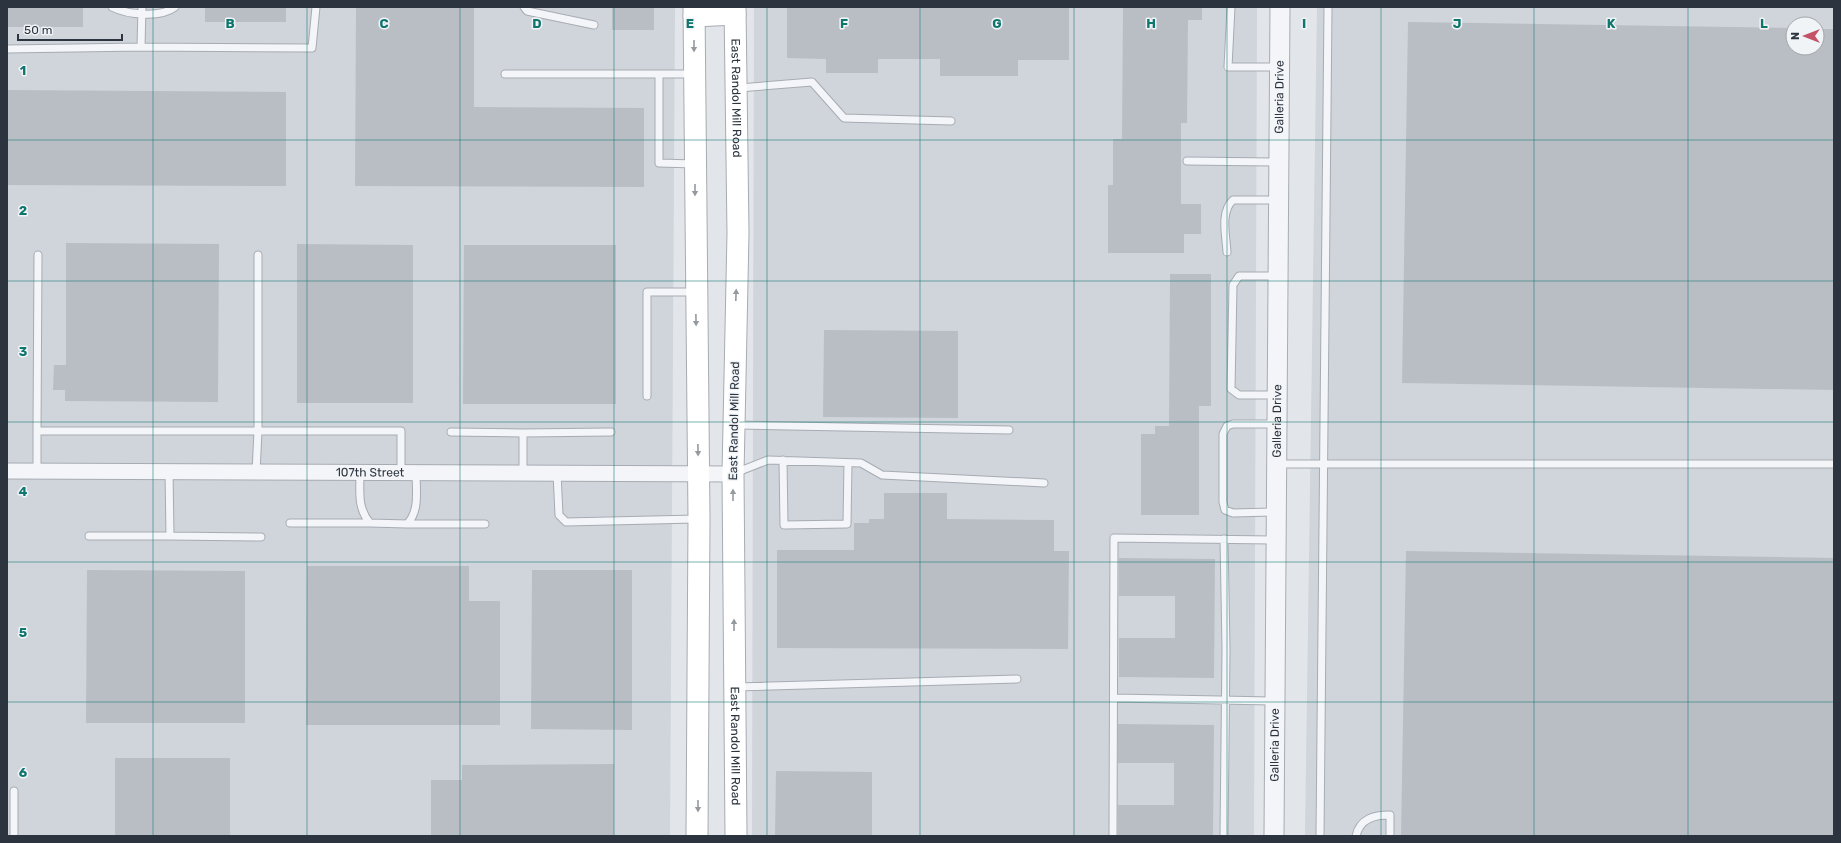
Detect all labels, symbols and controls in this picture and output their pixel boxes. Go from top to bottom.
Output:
scale bar [18,16,122,42]
text: B [225,16,235,31]
text: C [379,16,389,31]
text: D [532,16,542,31]
text: E [686,16,694,31]
text: F [840,16,848,31]
text: G [992,16,1002,31]
text: H [1146,16,1156,31]
text: I [1302,16,1306,31]
text: J [1453,16,1461,31]
text: K [1607,16,1616,31]
text: L [1760,16,1768,31]
north arrow [1785,16,1825,56]
text: 50 m [24,23,52,37]
text: N [1789,32,1802,40]
street label: East Randol Mill Road [728,38,744,158]
one-way arrow [691,40,697,53]
street label: Galleria Drive [1272,60,1287,134]
text: 1 [20,63,26,78]
one-way arrow [692,184,698,197]
text: 2 [19,203,27,218]
one-way arrow [732,289,739,301]
one-way arrow [693,314,699,327]
text: 3 [19,344,28,359]
street label: East Randol Mill Road [726,361,742,481]
street label: Galleria Drive [1270,384,1284,458]
one-way arrow [695,444,701,457]
street label: 107th Street [336,465,405,480]
text: 4 [19,484,28,499]
one-way arrow [730,488,736,501]
one-way arrow [731,618,737,631]
text: 5 [19,625,27,640]
street label: East Randol Mill Road [728,686,743,806]
street label: Galleria Drive [1267,708,1282,782]
text: 6 [19,765,28,780]
one-way arrow [695,800,701,813]

